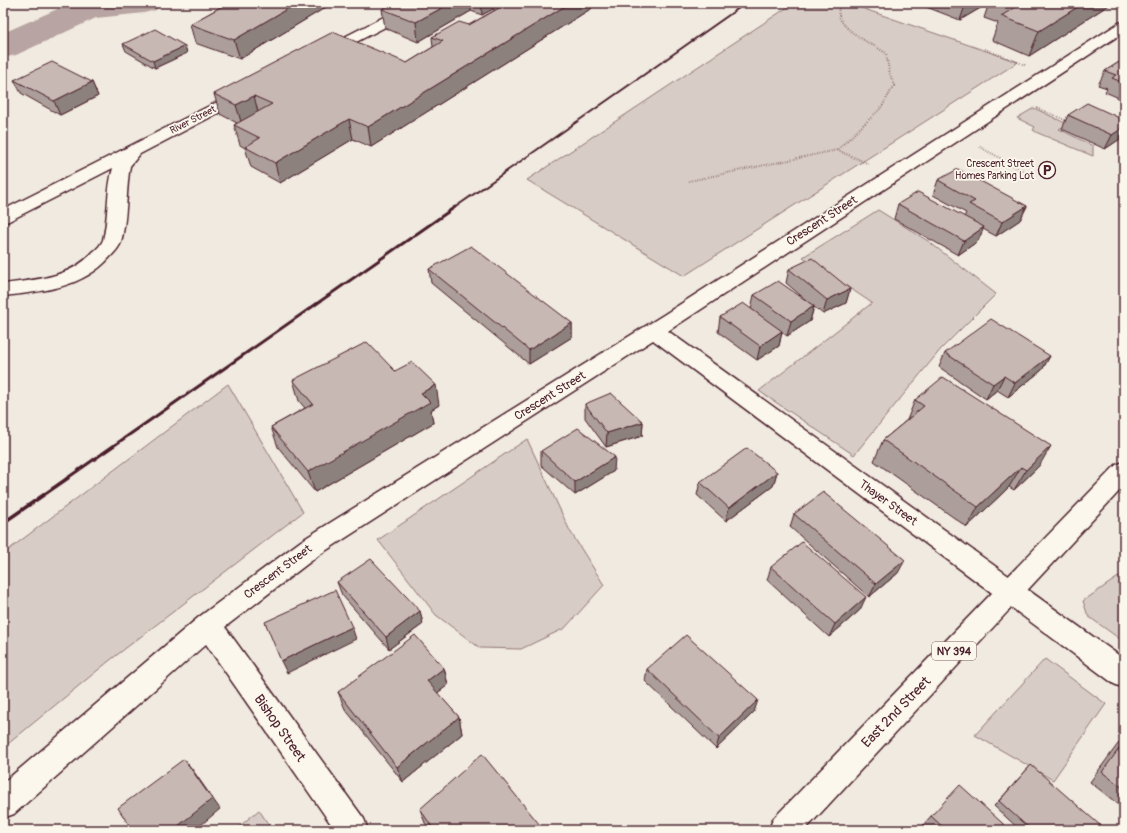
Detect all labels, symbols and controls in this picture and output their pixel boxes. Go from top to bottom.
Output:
street label: River Street [168,103,219,137]
place label: Crescent Street Homes Parking Lot [955,158,1035,182]
parking icon: Crescent Street Homes Parking Lot [1037,160,1057,180]
street label: Crescent Street [784,193,860,249]
street label: Crescent Street [512,368,589,424]
street label: Thayer Street [856,477,920,529]
street label: Crescent Street [241,541,315,602]
road number: NY 394 [932,642,976,660]
street label: East 2nd Street [858,673,934,751]
street label: Bishop Street [251,691,310,765]

